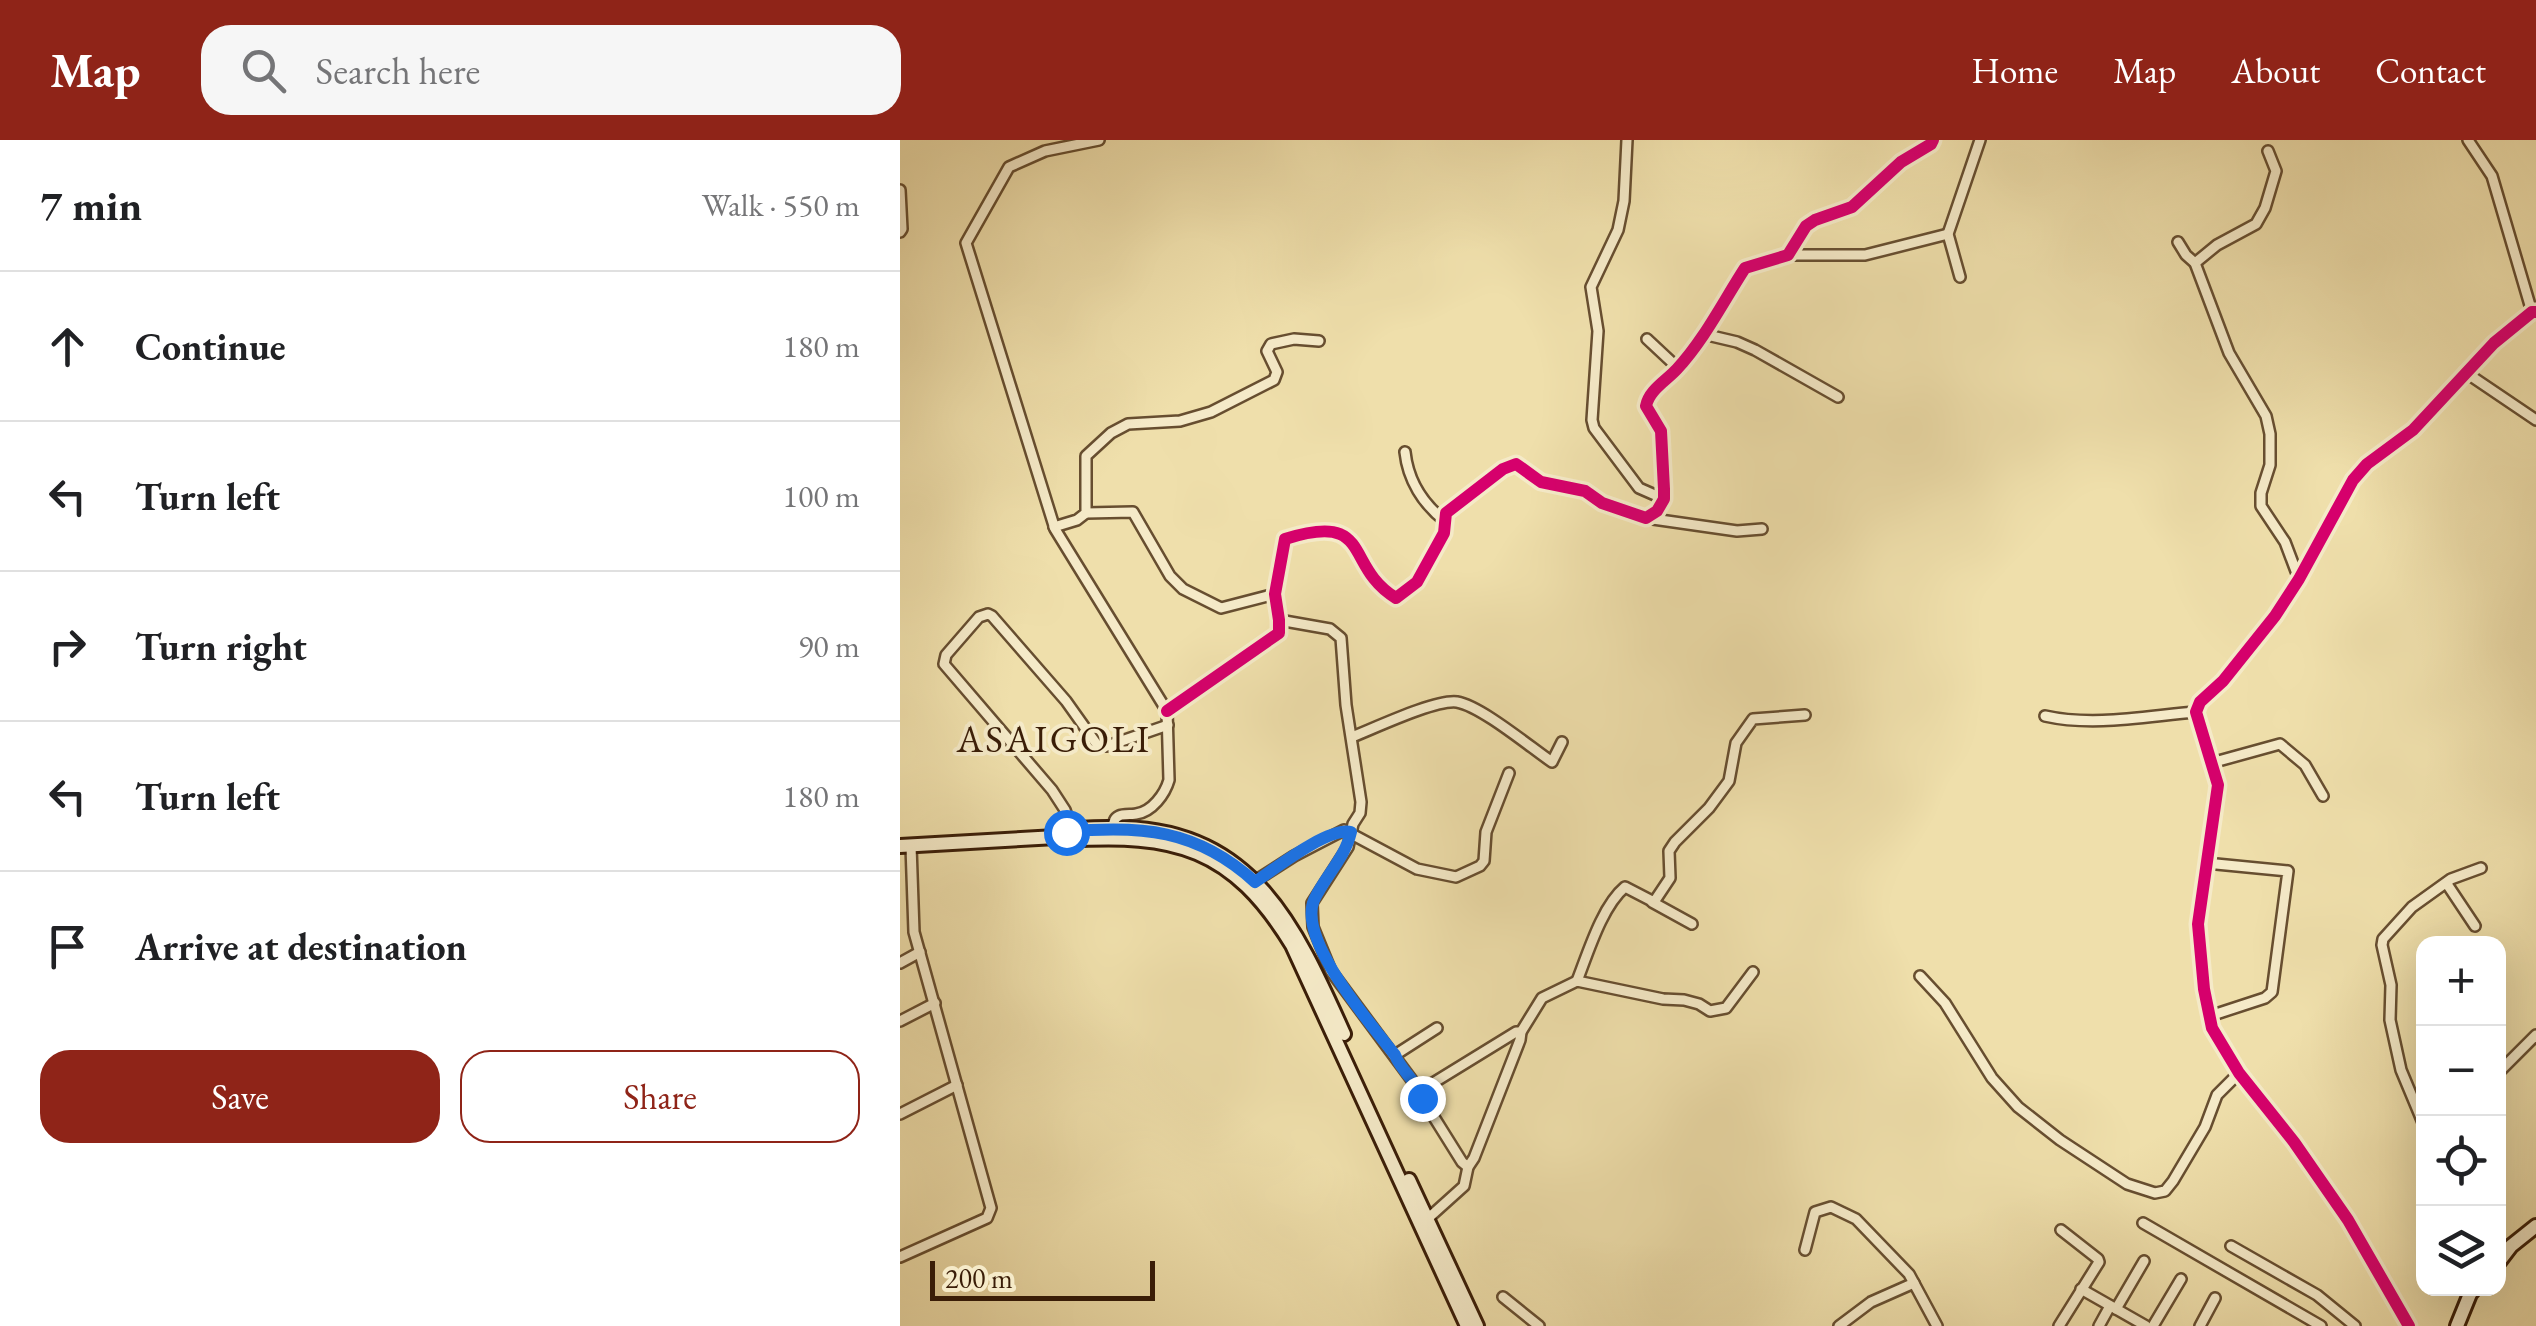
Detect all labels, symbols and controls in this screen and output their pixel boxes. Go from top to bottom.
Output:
search box [201,25,901,115]
text: Map [50,39,141,101]
icon: search [236,43,291,98]
text: Search here [316,46,480,95]
text: Home [1972,48,2058,93]
text: Map [2113,48,2176,93]
text: About [2231,48,2320,93]
text: Contact [2375,48,2486,93]
text: 7 min [40,178,142,233]
text: Walk · 550 m [702,184,860,226]
icon: ahead [40,319,95,374]
text: Continue [135,322,286,371]
text: 180 m [783,325,860,367]
icon: left [40,469,95,524]
text: Turn left [135,472,280,521]
text: 100 m [783,475,860,517]
icon: right [40,619,95,674]
text: Turn right [135,622,307,671]
text: 90 m [798,625,860,667]
district label: ASAIGOLI [956,714,1152,763]
icon: left [40,769,95,824]
text: Turn left [135,772,280,821]
text: 180 m [783,775,860,817]
route start [1044,810,1090,856]
icon: arrive [40,919,95,974]
text: Arrive at destination [135,922,467,971]
map controls [2416,936,2506,1296]
button: + [2416,936,2506,1026]
button: − [2416,1026,2506,1116]
button: Save [40,1050,440,1143]
button: Share [460,1050,860,1143]
route end [1400,1076,1446,1122]
button: locate [2416,1116,2506,1206]
button: layers [2416,1206,2506,1296]
scale bar [930,1256,1155,1300]
text: 200 m [945,1260,1013,1296]

